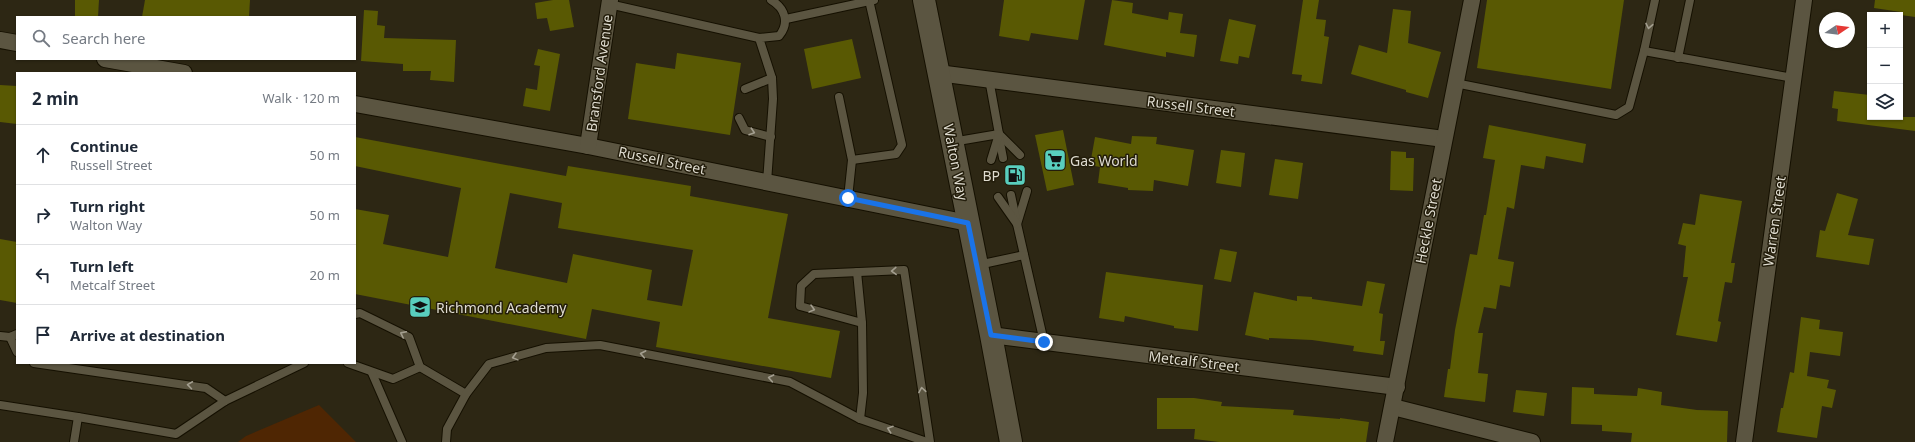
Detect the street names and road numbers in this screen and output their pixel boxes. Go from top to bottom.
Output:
street label: Bransford Avenue [581,13,617,133]
street label: Russell Street [1146,91,1236,121]
street label: Walton Way [939,122,973,203]
street label: Russell Street [617,141,707,179]
street label: Warren Street [1758,175,1790,267]
street label: Heckle Street [1410,177,1446,265]
street label: Metcalf Street [1147,346,1241,376]

